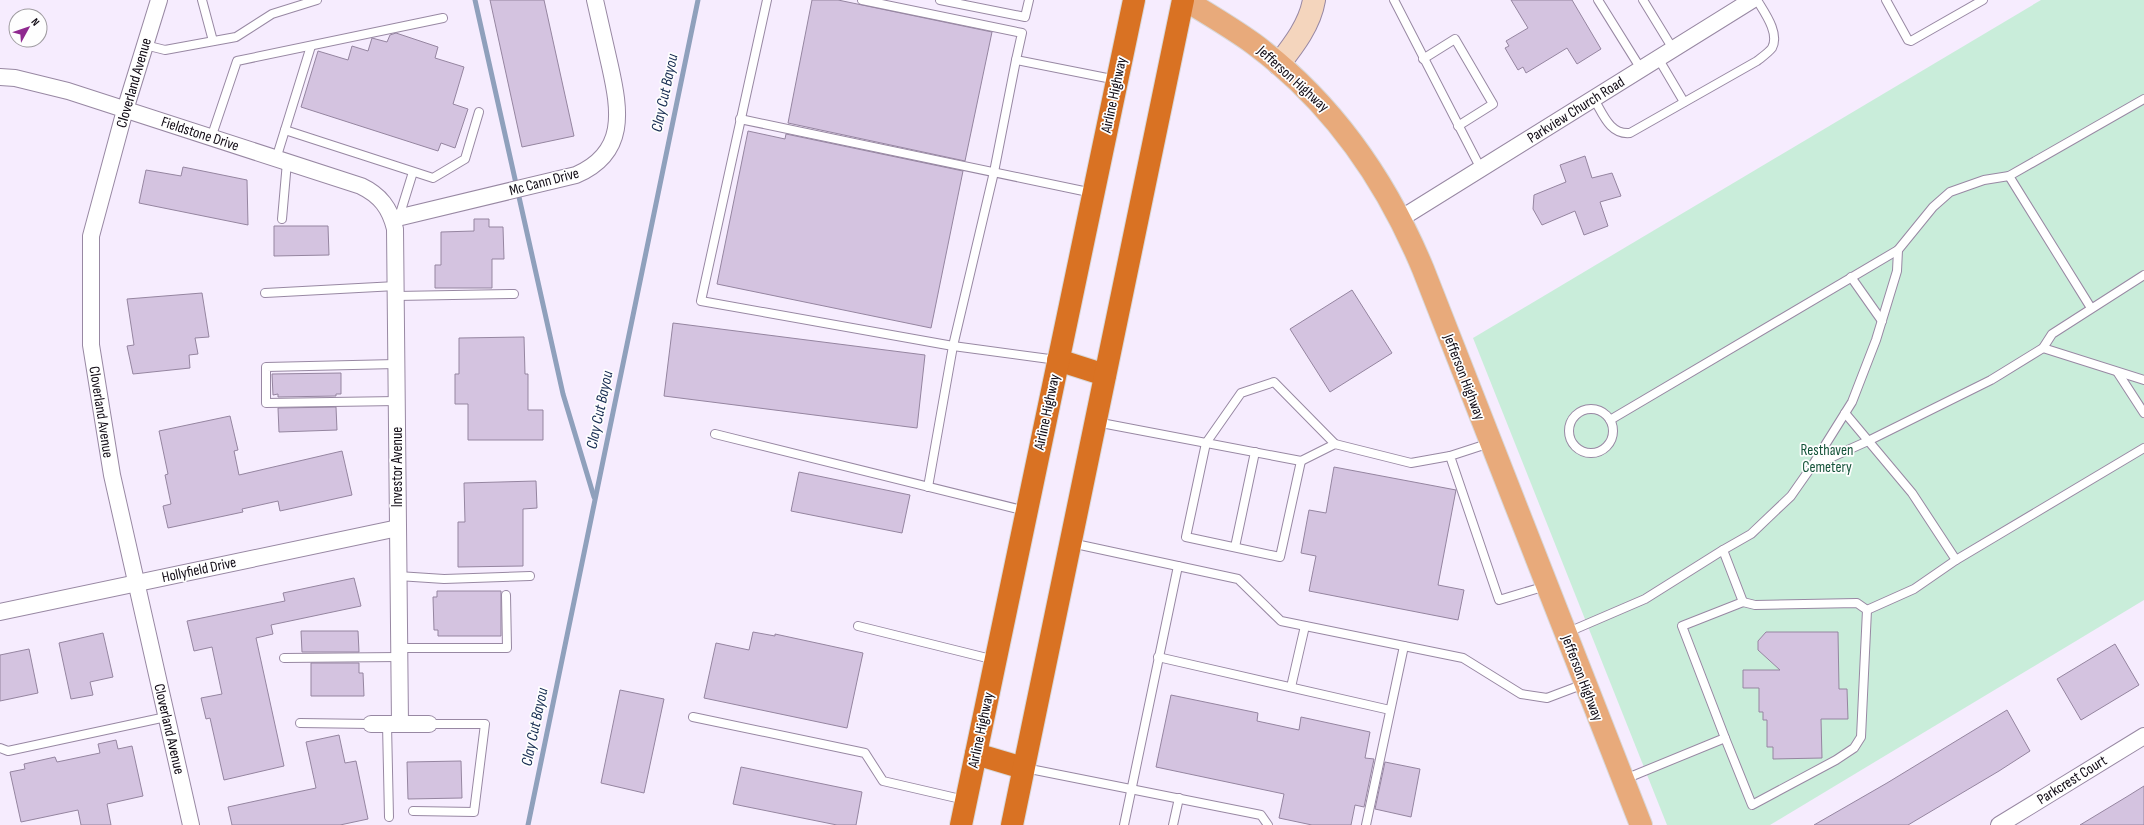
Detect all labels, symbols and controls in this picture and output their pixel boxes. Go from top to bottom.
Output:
north arrow [8,8,48,48]
text: N [28,15,42,28]
street label: Cloverland Avenue [112,36,156,130]
street label: Jefferson Highway [1252,41,1333,116]
water label: Clay Cut Bayou [647,52,683,134]
street label: Airline Highway [1097,55,1131,135]
street label: Parkview Church Road [1524,72,1628,148]
street label: Fieldstone Drive [159,112,241,156]
street label: Mc Cann Drive [507,164,581,200]
street label: Jefferson Highway [1439,330,1489,423]
street label: Cloverland Avenue [84,365,118,459]
water label: Clay Cut Bayou [582,369,618,451]
street label: Airline Highway [1030,372,1064,452]
street label: Investor Avenue [388,427,407,507]
park label: Resthaven Cemetery [1801,441,1853,477]
street label: Hollyfield Drive [160,553,238,587]
street label: Jefferson Highway [1557,631,1607,724]
street label: Cloverland Avenue [149,682,189,776]
water label: Clay Cut Bayou [517,686,553,768]
street label: Airline Highway [964,690,998,770]
street label: Parkcrest Court [2034,751,2111,809]

